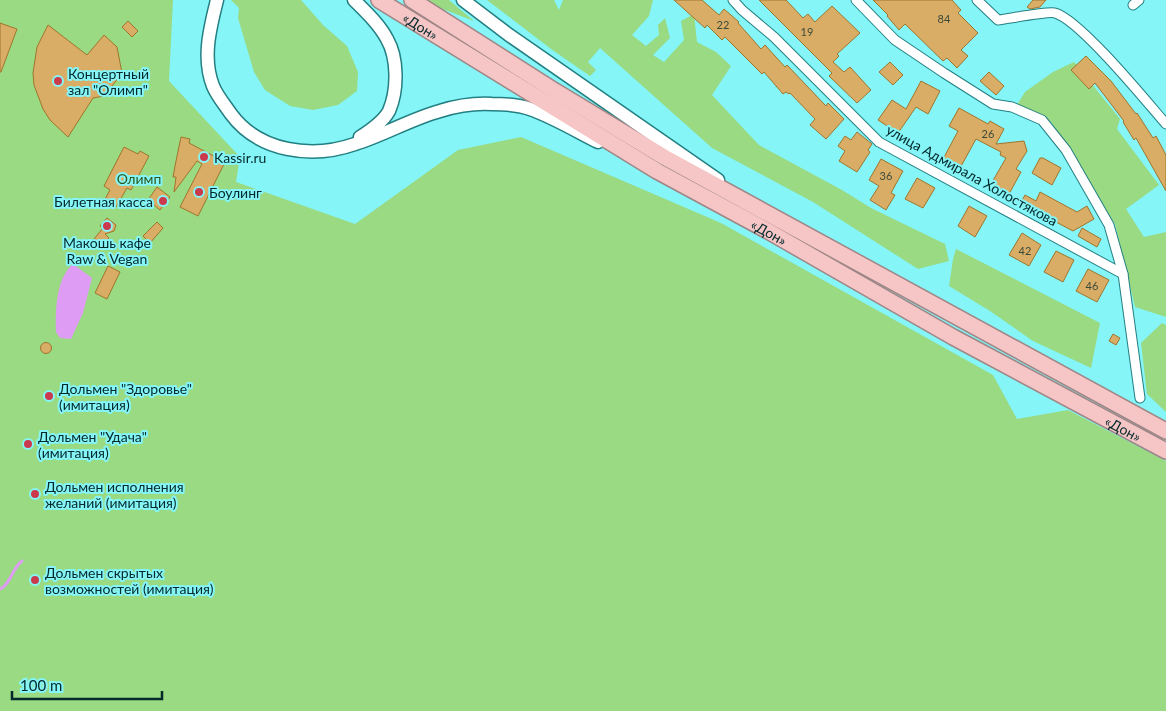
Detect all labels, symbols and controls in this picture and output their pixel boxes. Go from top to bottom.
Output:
street label: «Дон» [400,8,442,43]
house number: 84 [938,12,951,25]
house number: 22 [717,18,729,31]
house number: 19 [801,25,813,38]
place label: Концертный зал "Олимп" [68,65,149,98]
marker: Концертный зал "Олимп" [52,75,64,87]
street label: улица Адмирала Холостякова [883,121,1061,229]
house number: 26 [982,127,994,140]
place label: Kassir.ru [214,149,266,166]
marker: Kassir.ru [198,151,210,163]
house number: 36 [880,169,892,182]
park label: Олимп [117,170,161,187]
place label: Боулинг [209,184,262,201]
marker: Боулинг [193,186,205,198]
place label: Билетная касса [54,193,153,210]
marker: Билетная касса [157,195,169,207]
street label: «Дон» [748,215,790,249]
marker: Макошь кафе Raw & Vegan [101,220,113,232]
place label: Макошь кафе Raw & Vegan [63,234,151,267]
house number: 42 [1019,244,1031,257]
house number: 46 [1086,279,1098,292]
place label: Дольмен "Здоровье" (имитация) [59,380,192,413]
marker: Дольмен "Здоровье" (имитация) [43,390,55,402]
street label: «Дон» [1102,412,1144,445]
place label: Дольмен "Удача" (имитация) [38,428,147,461]
marker: Дольмен "Удача" (имитация) [22,438,34,450]
place label: Дольмен исполнения желаний (имитация) [45,478,184,511]
marker: Дольмен исполнения желаний (имитация) [29,488,41,500]
place label: Дольмен скрытых возможностей (имитация) [45,564,214,597]
marker: Дольмен скрытых возможностей (имитация) [29,574,41,586]
scale bar [12,668,162,700]
text: 100 m [20,676,62,694]

